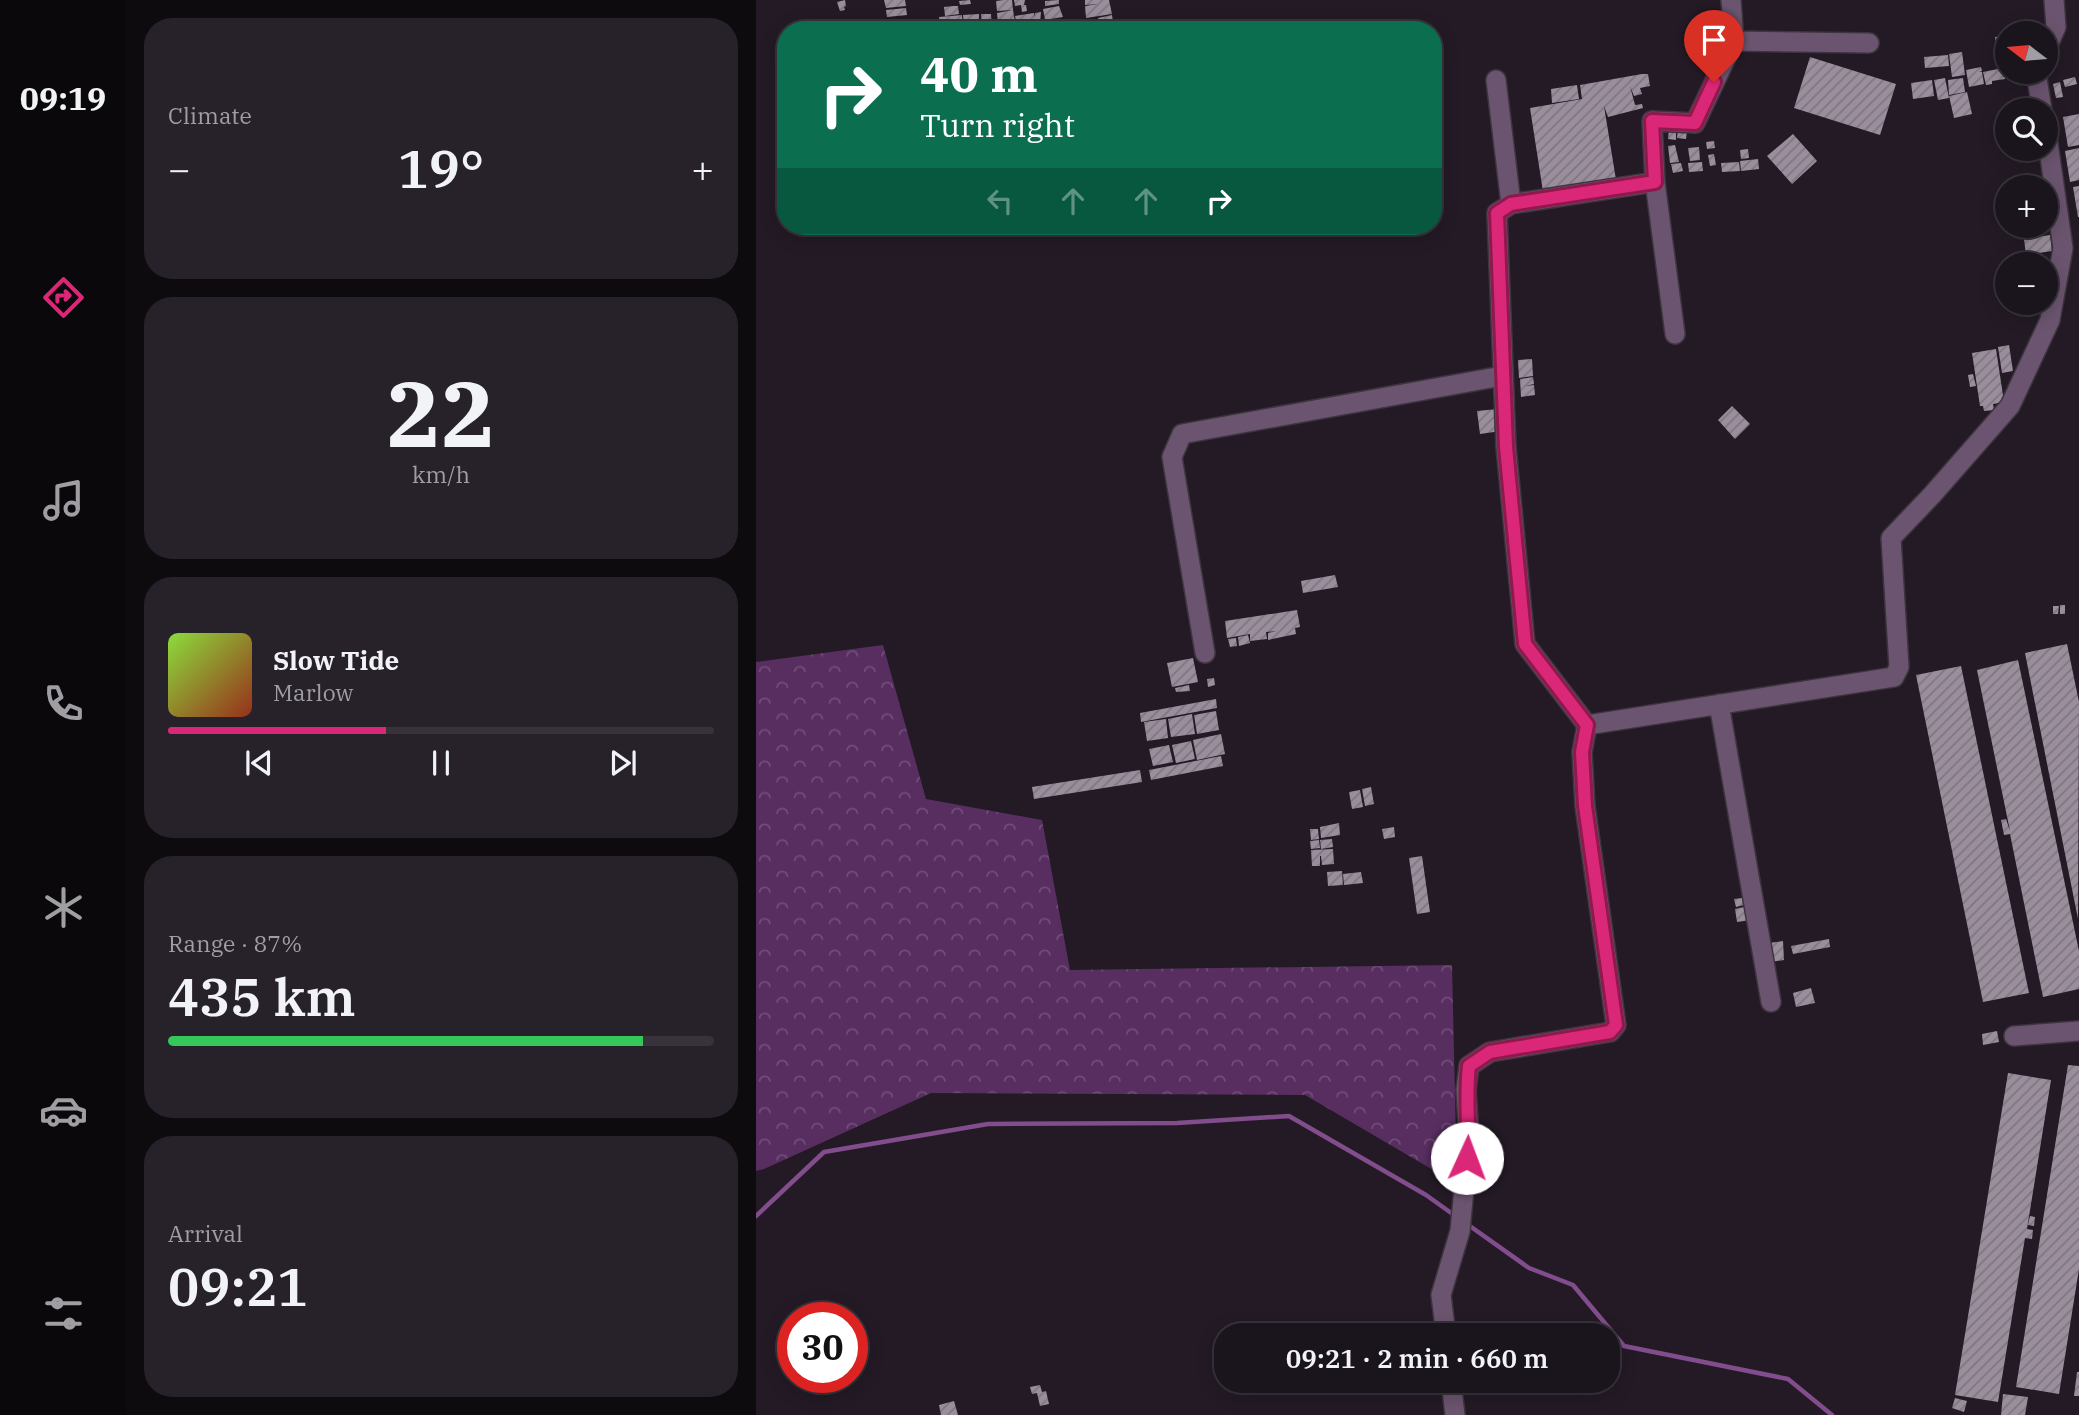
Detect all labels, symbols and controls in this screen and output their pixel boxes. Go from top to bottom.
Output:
pin [1684,10,1744,82]
icon: arrive [1695,21,1733,59]
north arrow [1995,21,2058,84]
map controls [1995,21,2058,315]
text: 40 m [920,42,1038,105]
icon: right [805,49,896,140]
text: 09:19 [20,77,106,119]
button: search [1995,98,2058,161]
text: Climate [168,100,252,130]
text: Turn right [920,104,1075,146]
text: 19° [398,135,484,202]
text: − [168,144,191,193]
text: + [691,144,714,193]
button: + [1995,175,2058,238]
icon: left [981,182,1019,220]
icon: ahead [1054,182,1092,220]
icon: ahead [1127,182,1165,220]
icon: right [1200,182,1238,220]
button: − [1995,252,2058,315]
icon: directions [39,273,88,322]
text: 22 [386,354,496,472]
text: km/h [412,459,470,489]
icon: music [39,476,88,525]
text: Slow Tide [273,643,399,677]
text: Marlow [273,677,353,707]
icon: phone [39,679,88,728]
icon: previous [240,744,278,782]
icon: pause [422,744,460,782]
icon: next [604,744,642,782]
icon: climate [39,883,88,932]
text: Range · 87% [168,928,302,958]
text: 435 km [168,963,356,1030]
icon: car [39,1086,88,1135]
position arrow [1430,1121,1504,1195]
text: Arrival [168,1218,243,1248]
text: 09:21 [168,1253,308,1320]
icon: filters [39,1289,88,1338]
speed limit sign: 30 [777,1302,868,1393]
text: 09:21 · 2 min · 660 m [1286,1341,1548,1375]

